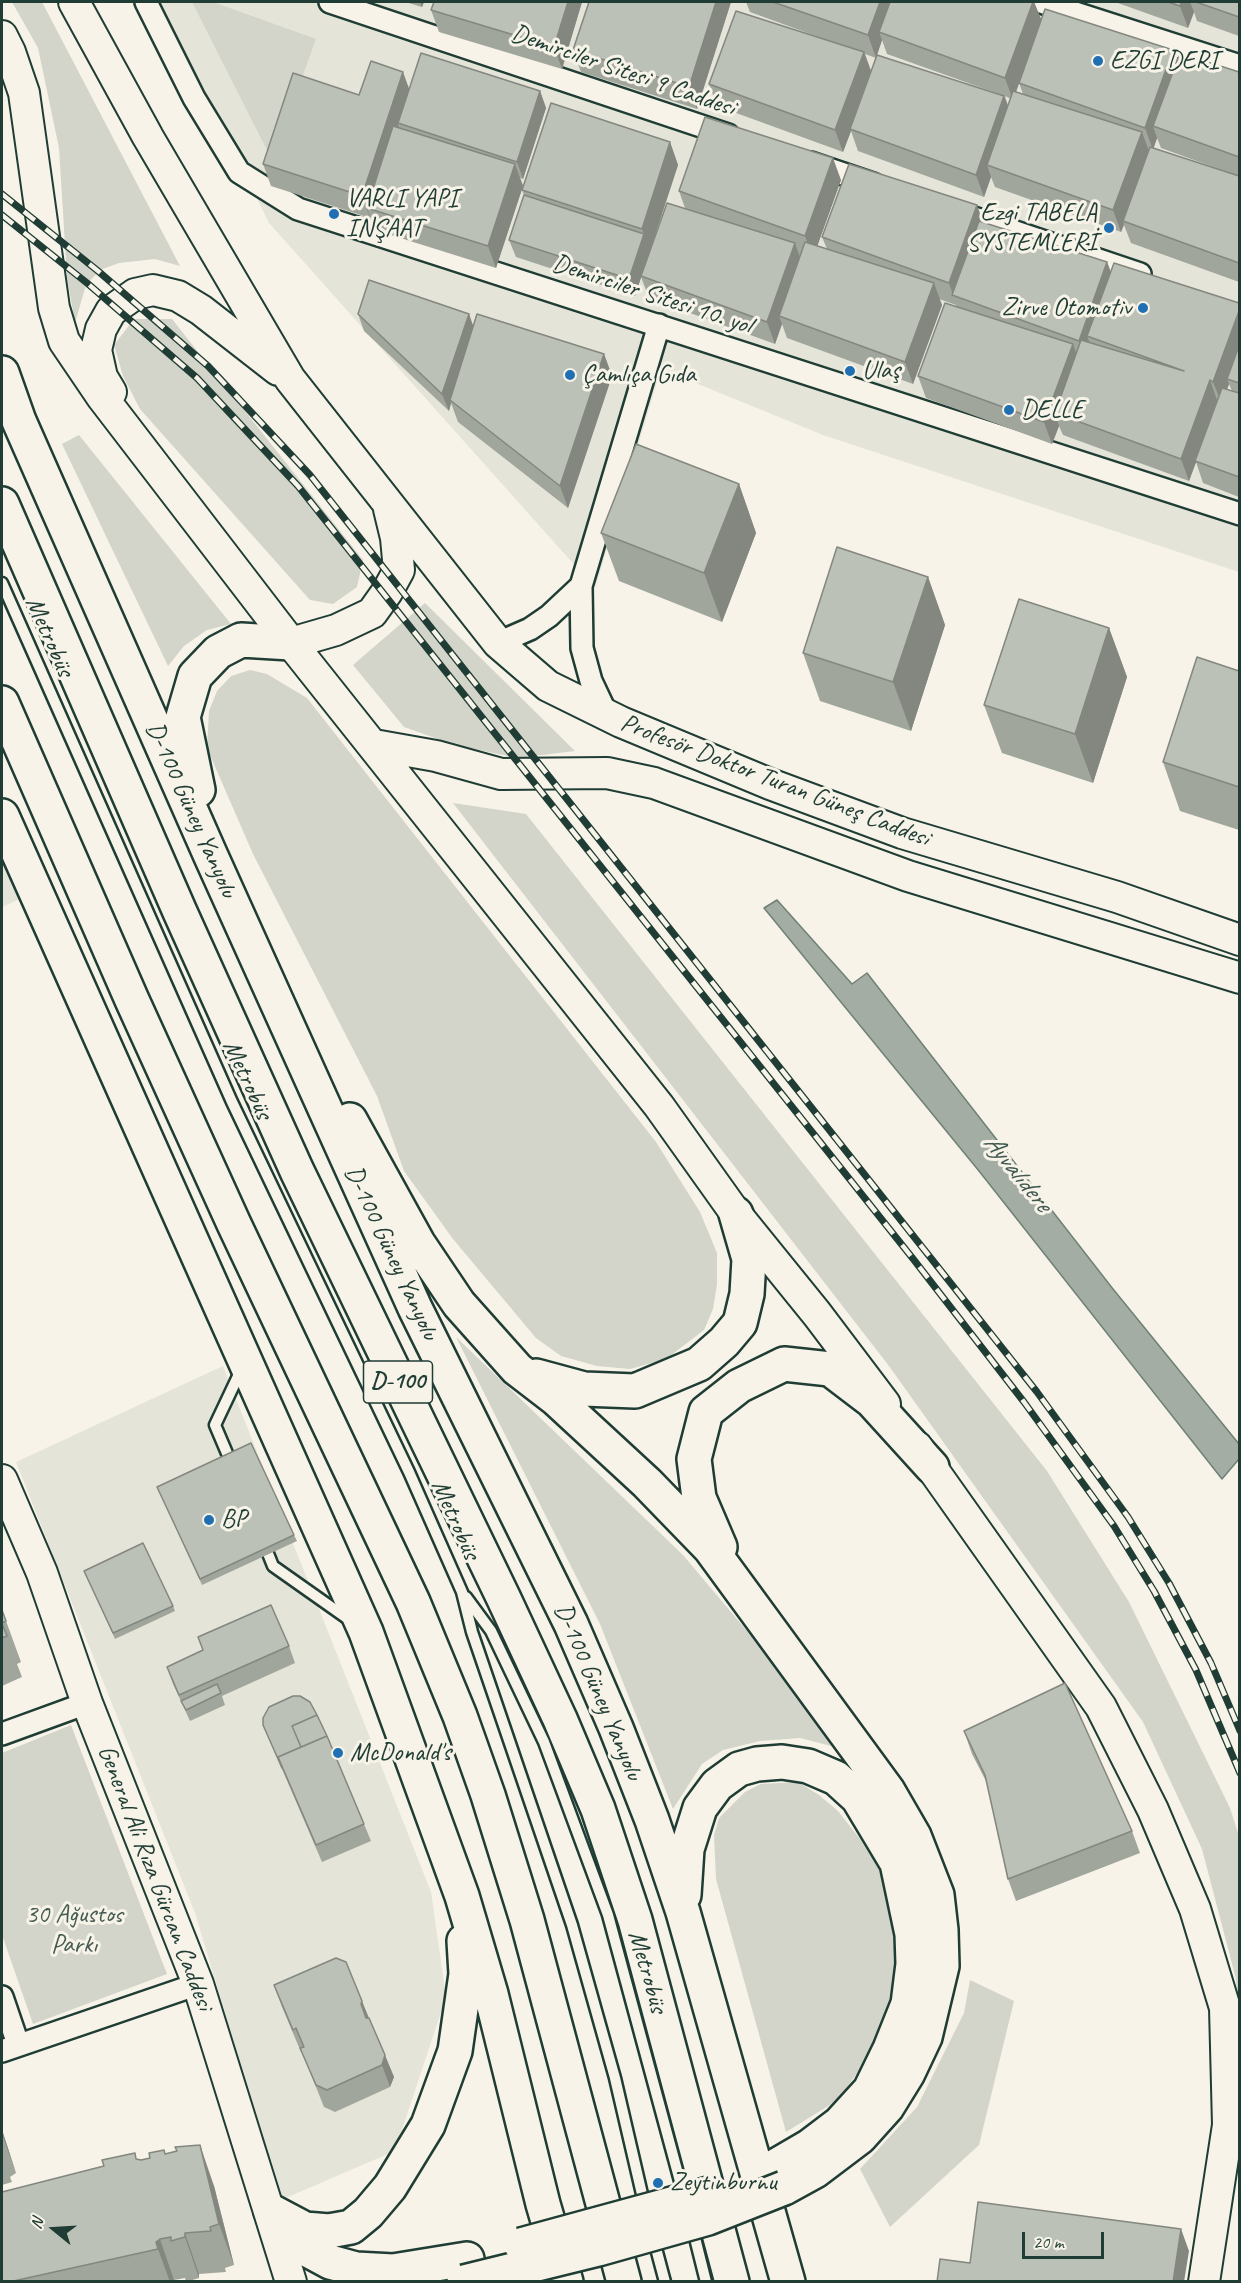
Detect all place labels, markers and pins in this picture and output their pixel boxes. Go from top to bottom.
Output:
place label: EZGI DERI [1110,45,1219,77]
marker: EZGI DERI [1091,54,1105,68]
place label: VARLI YAPI INŞAAT [346,183,458,244]
place label: Ezgi TABELA SYSTEMLERİ [966,197,1097,258]
marker: VARLI YAPI INŞAAT [327,207,341,221]
marker: Ezgi TABELA SYSTEMLERİ [1102,221,1116,235]
place label: Zirve Otomotiv [1001,292,1131,324]
marker: Zirve Otomotiv [1136,301,1150,315]
place label: Ulaş [862,355,900,387]
place label: Çamlıça Gıda [582,359,696,391]
marker: Ulaş [843,364,857,378]
marker: Çamlıça Gıda [563,368,577,382]
place label: DELLE [1021,394,1084,426]
marker: DELLE [1002,403,1016,417]
place label: BP [221,1504,247,1536]
marker: BP [202,1513,216,1527]
place label: McDonald's [350,1737,451,1769]
marker: McDonald's [331,1746,345,1760]
place label: Zeytinburnu [670,2167,777,2199]
marker: Zeytinburnu [651,2176,665,2190]

